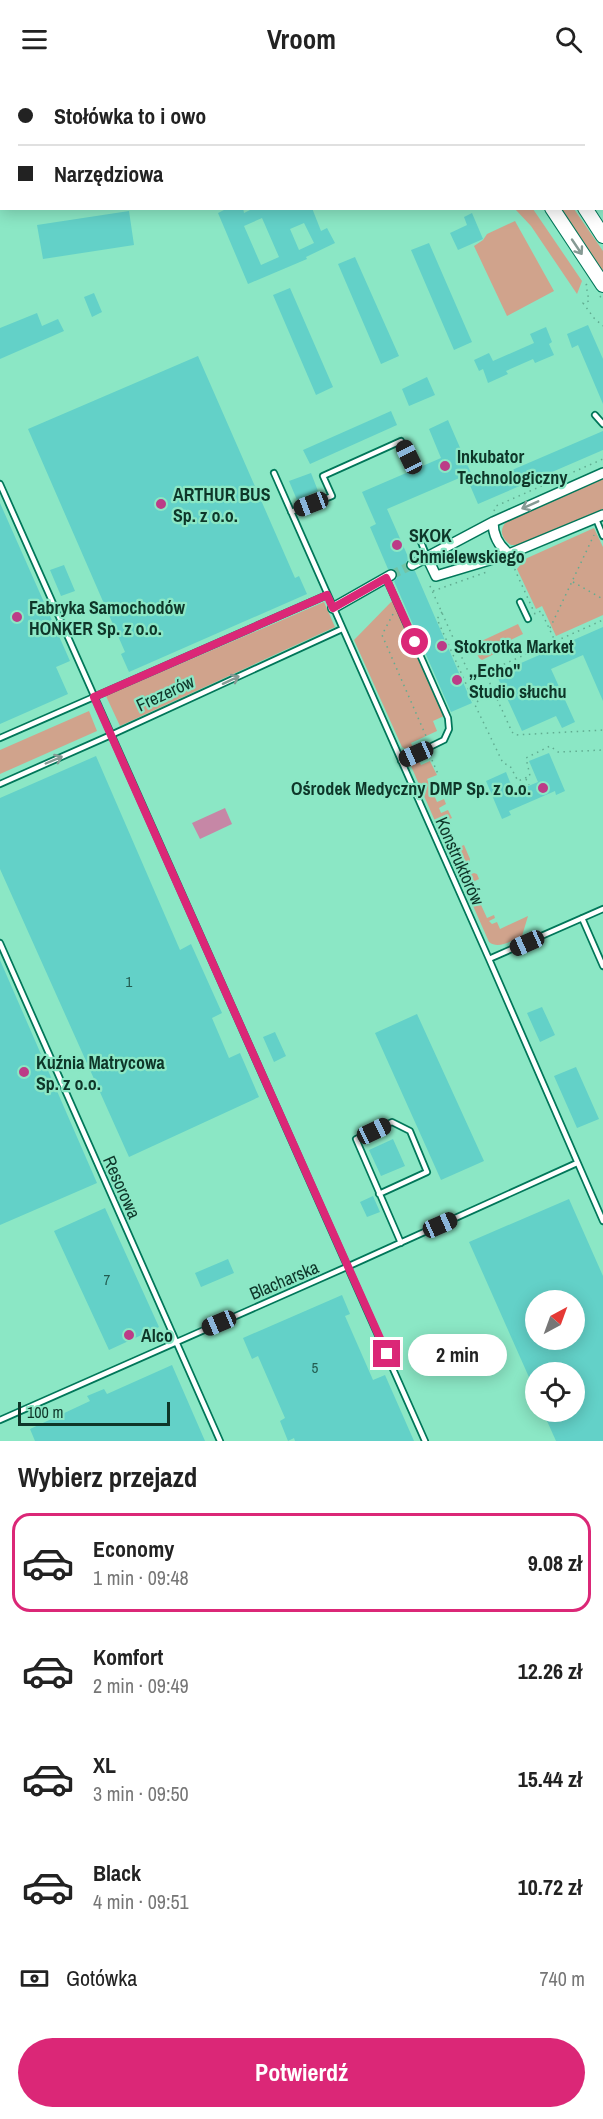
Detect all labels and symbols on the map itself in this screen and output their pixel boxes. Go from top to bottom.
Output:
one-way arrow [571,238,583,254]
car [393,437,425,477]
place label: Inkubator Technologiczny [457,444,568,490]
marker: Inkubator Technologiczny [438,459,452,473]
place label: ARTHUR BUS Sp. z o.o. [173,482,271,528]
car [291,489,331,519]
marker: ARTHUR BUS Sp. z o.o. [154,497,168,511]
one-way arrow [522,500,540,512]
place label: SKOK Chmielewskiego [409,523,525,569]
marker: SKOK Chmielewskiego [390,538,404,552]
place label: Fabryka Samochodów HONKER Sp. z o.o. [29,595,185,641]
marker: Fabryka Samochodów HONKER Sp. z o.o. [10,610,24,624]
route start [401,628,428,655]
place label: Stokrotka Market [454,634,574,659]
marker: Stokrotka Market [435,639,449,653]
place label: ,,Echo'' Studio słuchu [469,658,567,704]
street label: Frezerów [132,669,198,717]
marker: ,,Echo'' Studio słuchu [450,673,464,687]
one-way arrow [222,674,240,685]
car [396,738,436,770]
one-way arrow [44,754,62,766]
place label: Ośrodek Medyczny DMP Sp. z o.o. [291,776,531,801]
marker: Ośrodek Medyczny DMP Sp. z o.o. [536,781,550,795]
street label: Konstruktorów [429,813,491,909]
car [507,927,547,959]
house number: 1 [126,971,133,992]
place label: Kuźnia Matrycowa Sp. z o.o. [36,1050,166,1096]
marker: Kuźnia Matrycowa Sp. z o.o. [17,1065,31,1079]
car [354,1115,394,1147]
street label: Resorowa [97,1152,147,1222]
car [420,1209,460,1241]
street label: Blacharska [246,1254,322,1306]
house number: 7 [104,1269,111,1290]
north arrow [525,1290,585,1350]
car [199,1308,239,1338]
place label: Alco [141,1323,173,1348]
marker: Alco [122,1328,136,1342]
callout: 2 min [408,1333,507,1375]
route end [373,1340,400,1367]
house number: 5 [312,1357,319,1378]
scale bar [18,1399,170,1426]

